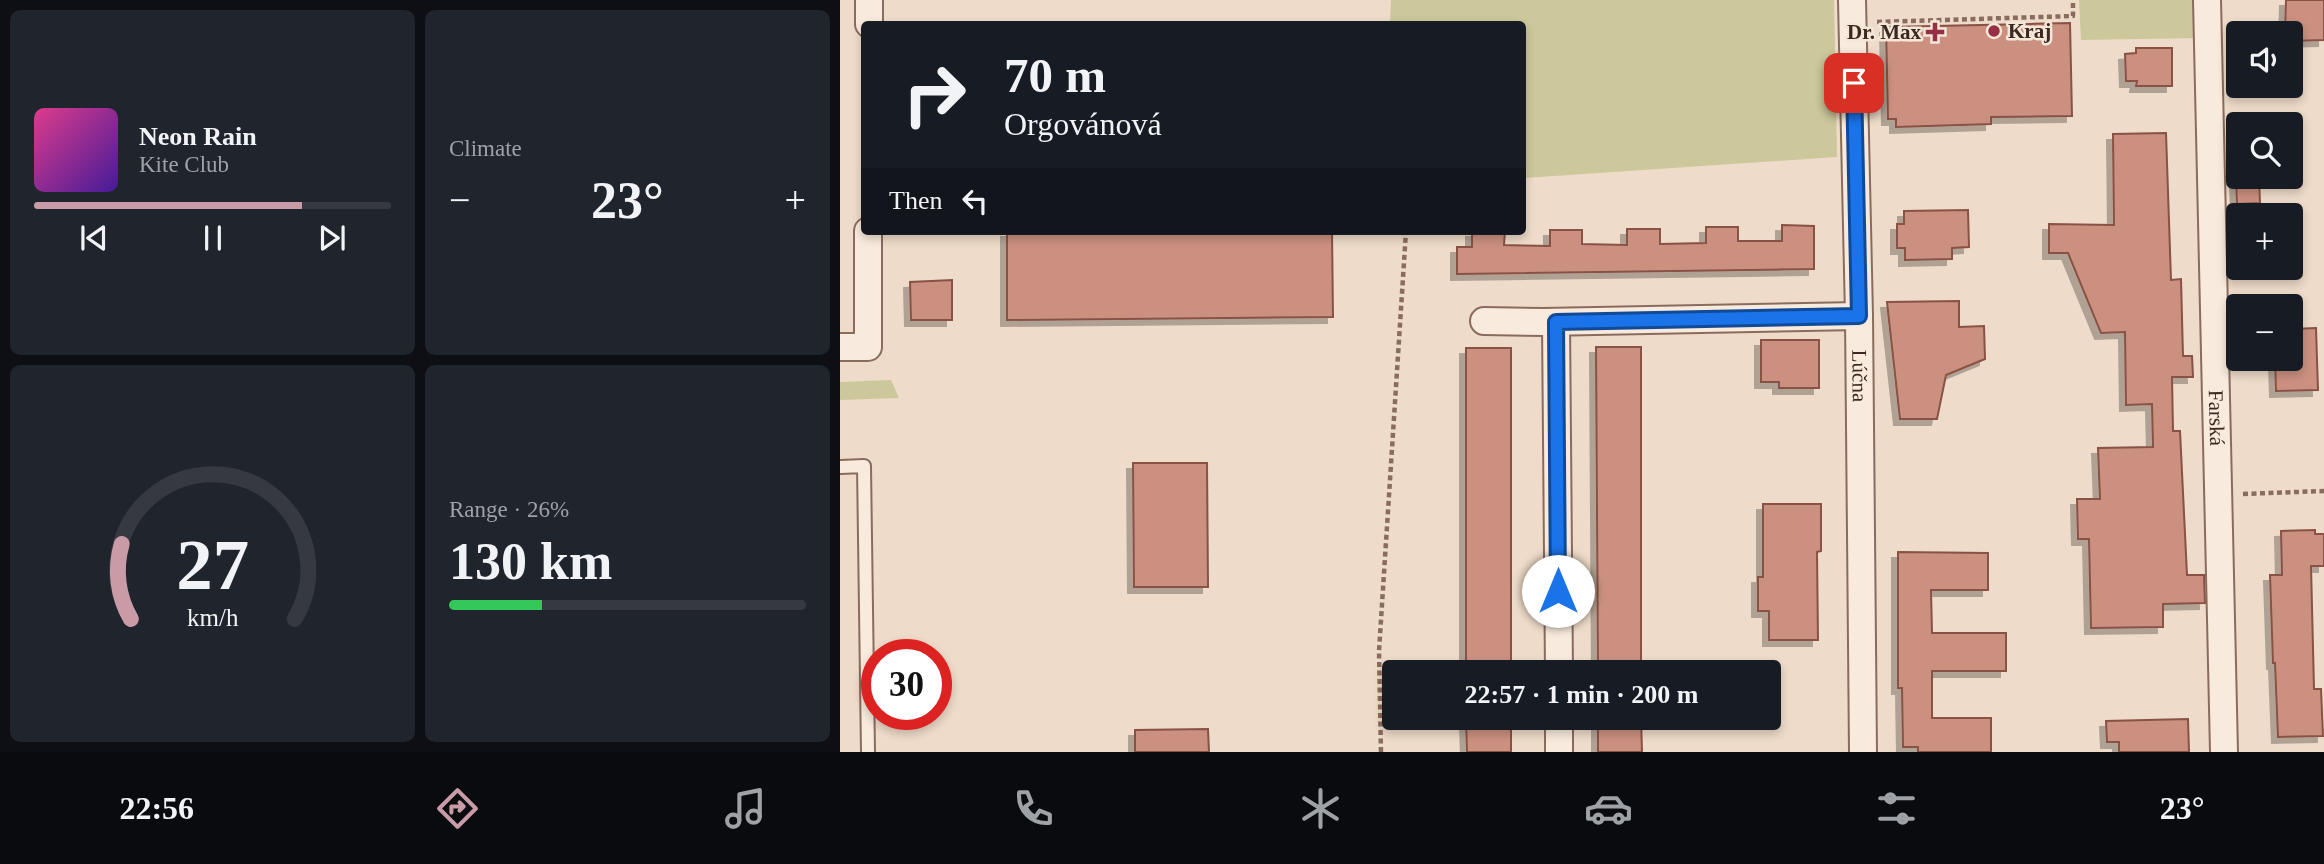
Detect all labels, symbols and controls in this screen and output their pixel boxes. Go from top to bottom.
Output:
place label: Kraj [2008,19,2051,43]
place label: Dr. Max [1847,20,1921,44]
map controls [2226,21,2303,371]
button: sound [2226,21,2303,98]
marker: Kraj [1986,23,2002,39]
marker: Dr. Max [1927,24,1943,40]
text: 70 m [1004,48,1106,103]
icon: right [889,49,980,140]
pin [1824,53,1884,113]
icon: arrive [1835,64,1873,102]
text: Orgovánová [1004,106,1162,142]
button: search [2226,112,2303,189]
text: Neon Rain [139,122,257,151]
text: Climate [449,136,522,161]
text: Kite Club [139,152,229,177]
text: 23° [591,172,664,229]
text: − [449,179,470,221]
text: + [785,179,806,221]
icon: left [956,182,994,220]
text: Then [889,186,942,215]
button: + [2226,203,2303,280]
icon: previous [75,219,113,257]
icon: pause [194,219,232,257]
icon: next [313,219,351,257]
button: − [2226,294,2303,371]
street label: Lúčna [1847,350,1872,403]
street label: Farská [2204,390,2229,447]
text: Range · 26% [449,497,569,522]
text: 27 [176,525,249,606]
text: 130 km [449,533,612,590]
position arrow [1521,554,1595,628]
text: km/h [187,604,239,631]
speed limit sign: 30 [861,639,952,730]
text: 22:57 · 1 min · 200 m [1465,680,1699,709]
icon: directions [433,784,482,833]
icon: music [721,784,770,833]
icon: phone [1009,784,1058,833]
icon: climate [1296,784,1345,833]
icon: car [1584,784,1633,833]
icon: filters [1872,784,1921,833]
text: 22:56 [119,790,194,826]
text: 23° [2160,790,2205,826]

